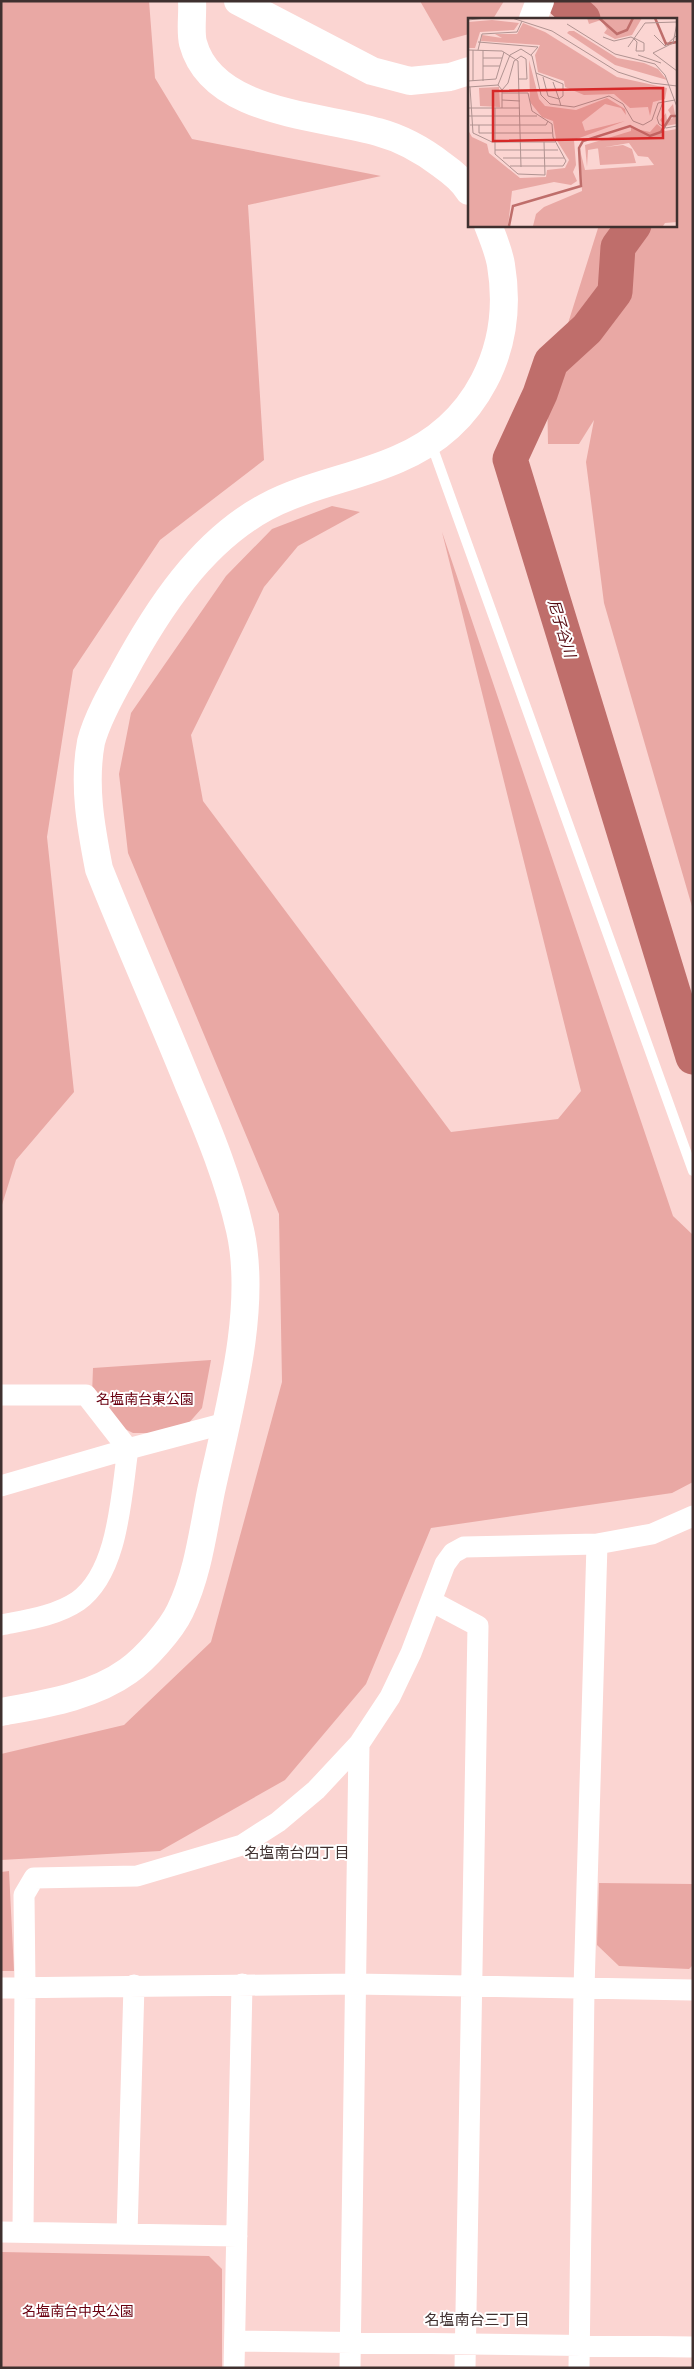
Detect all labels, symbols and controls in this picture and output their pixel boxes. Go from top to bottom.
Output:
inset map [468,18,676,226]
water label: 尼子谷川 [544,597,580,661]
park label: 名塩南台東公園 [96,1390,194,1408]
district label: 名塩南台四丁目 [244,1843,350,1862]
park label: 名塩南台中央公園 [22,2302,134,2320]
district label: 名塩南台三丁目 [424,2310,530,2329]

